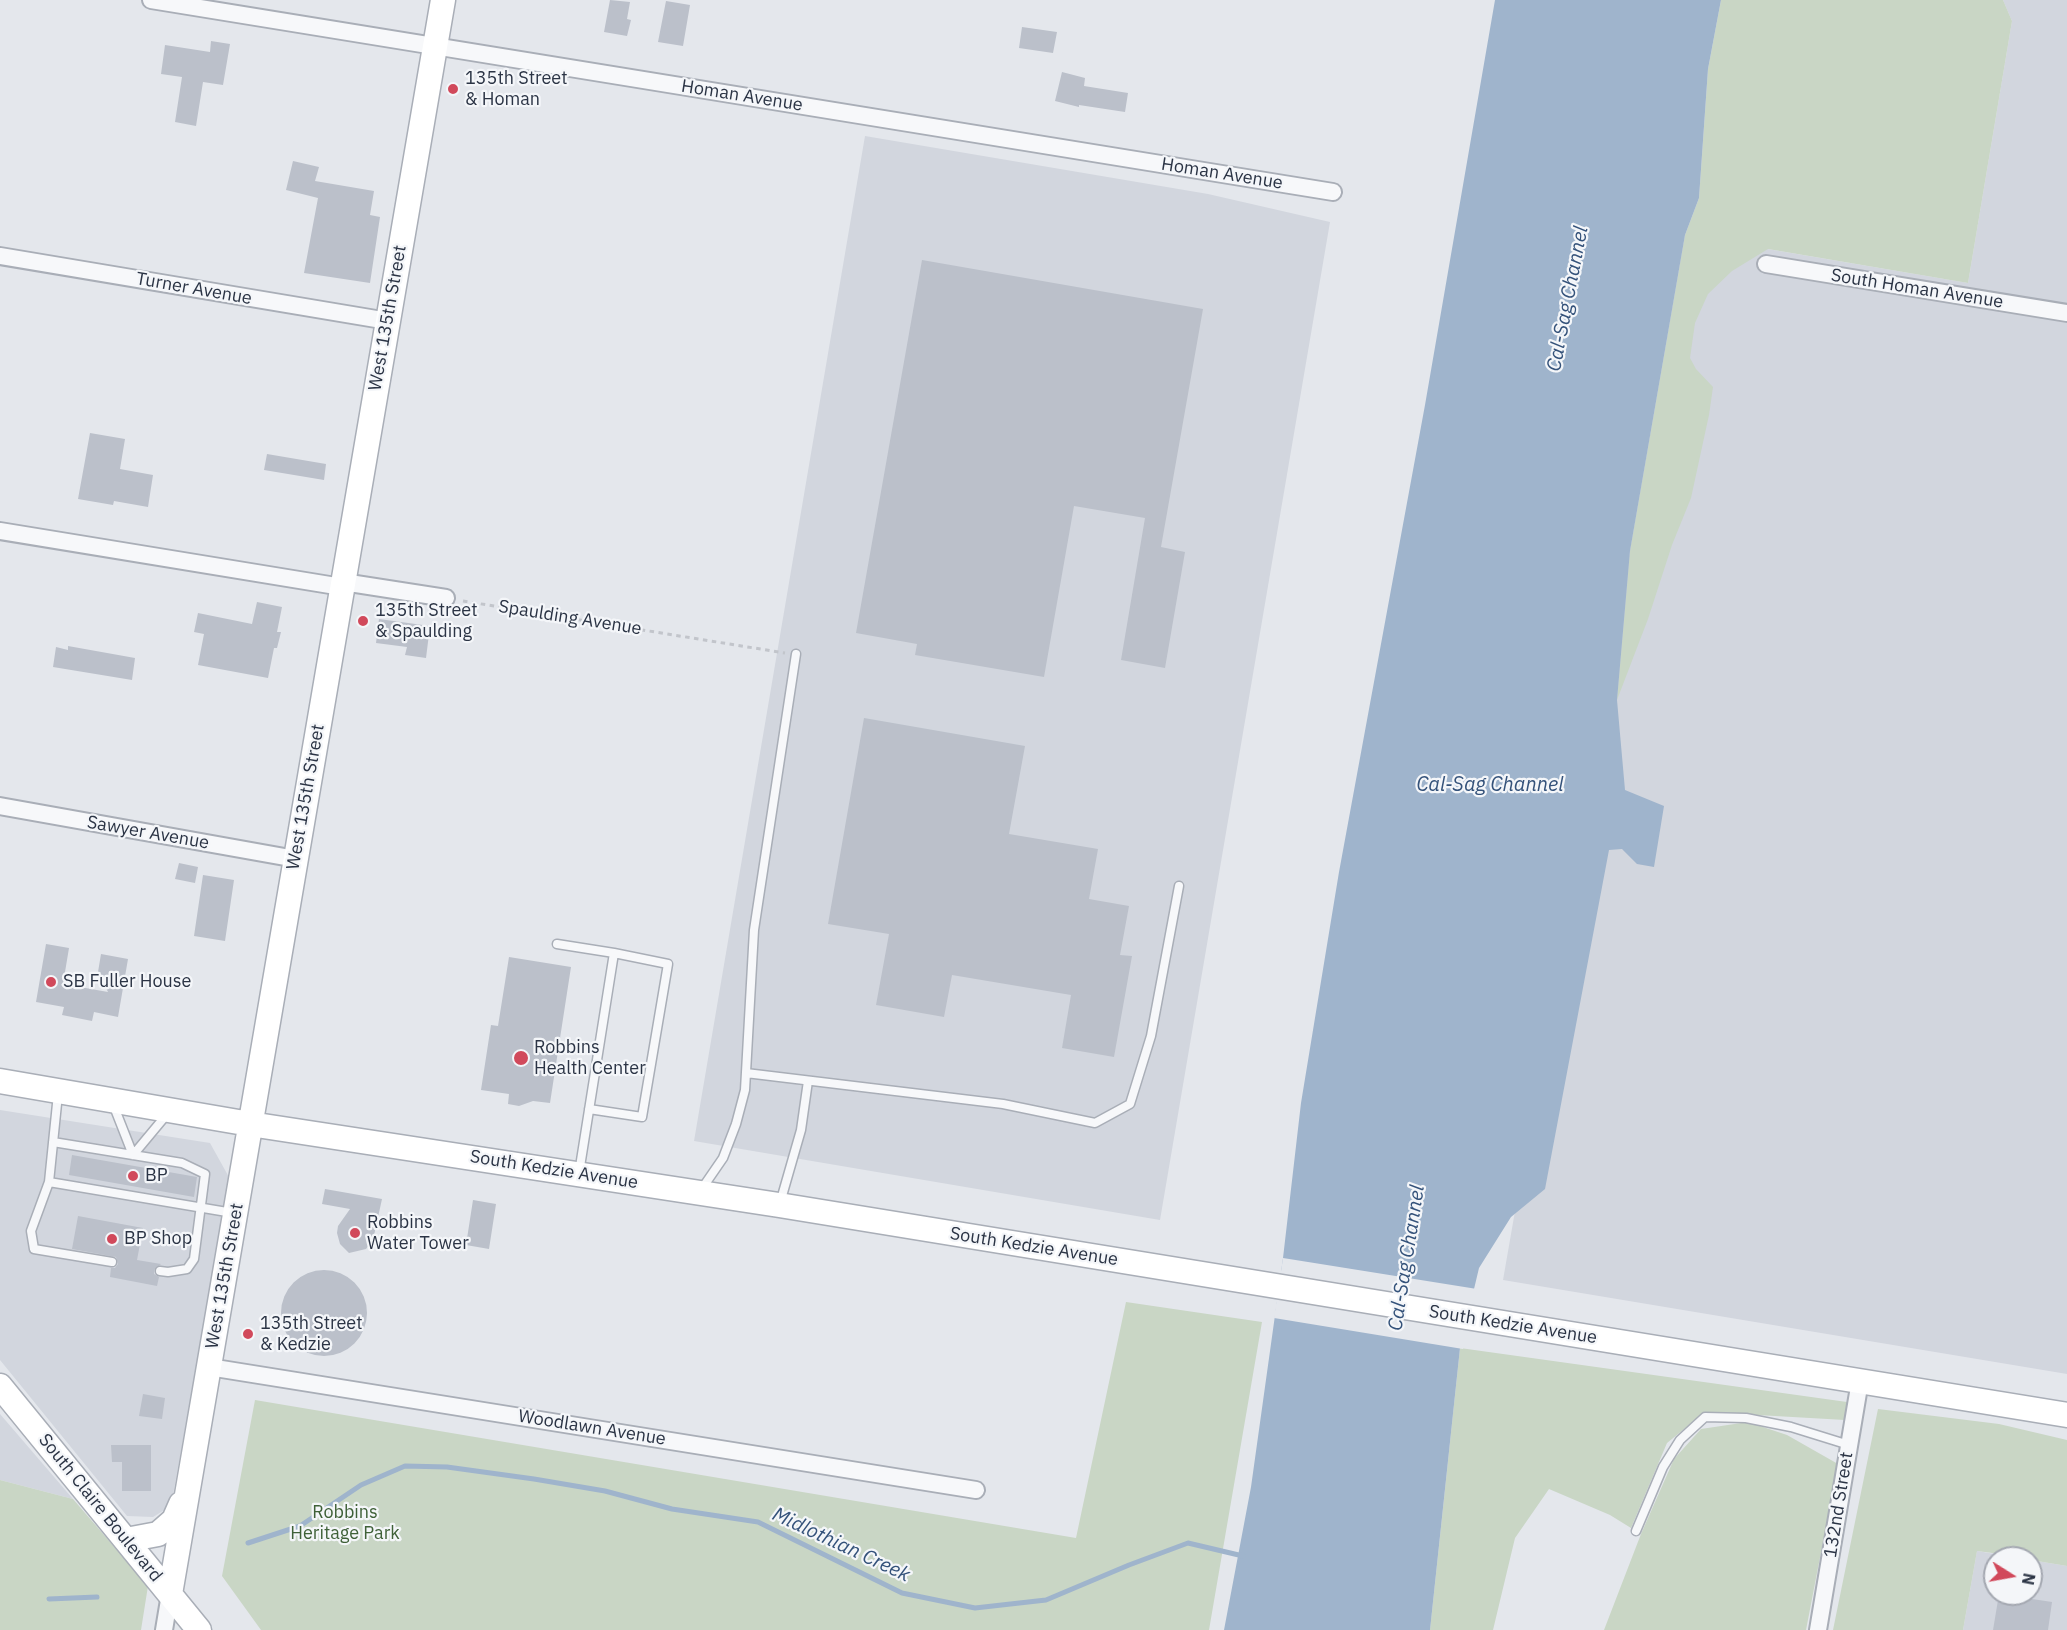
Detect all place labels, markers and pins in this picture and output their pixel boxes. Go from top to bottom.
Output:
place label: 135th Street & Homan [465,68,568,110]
marker: 135th Street & Homan [446,82,460,96]
place label: 135th Street & Spaulding [375,600,478,642]
marker: 135th Street & Spaulding [356,614,370,628]
place label: SB Fuller House [63,971,191,993]
marker: SB Fuller House [44,975,58,989]
place label: Robbins Health Center [534,1037,646,1080]
marker: Robbins Health Center [512,1049,530,1067]
place label: BP [145,1165,168,1187]
marker: BP [126,1169,140,1183]
place label: Robbins Water Tower [367,1212,469,1254]
marker: Robbins Water Tower [348,1226,362,1240]
place label: BP Shop [124,1228,192,1250]
marker: BP Shop [105,1232,119,1246]
place label: 135th Street & Kedzie [260,1313,363,1356]
marker: 135th Street & Kedzie [241,1327,255,1341]

